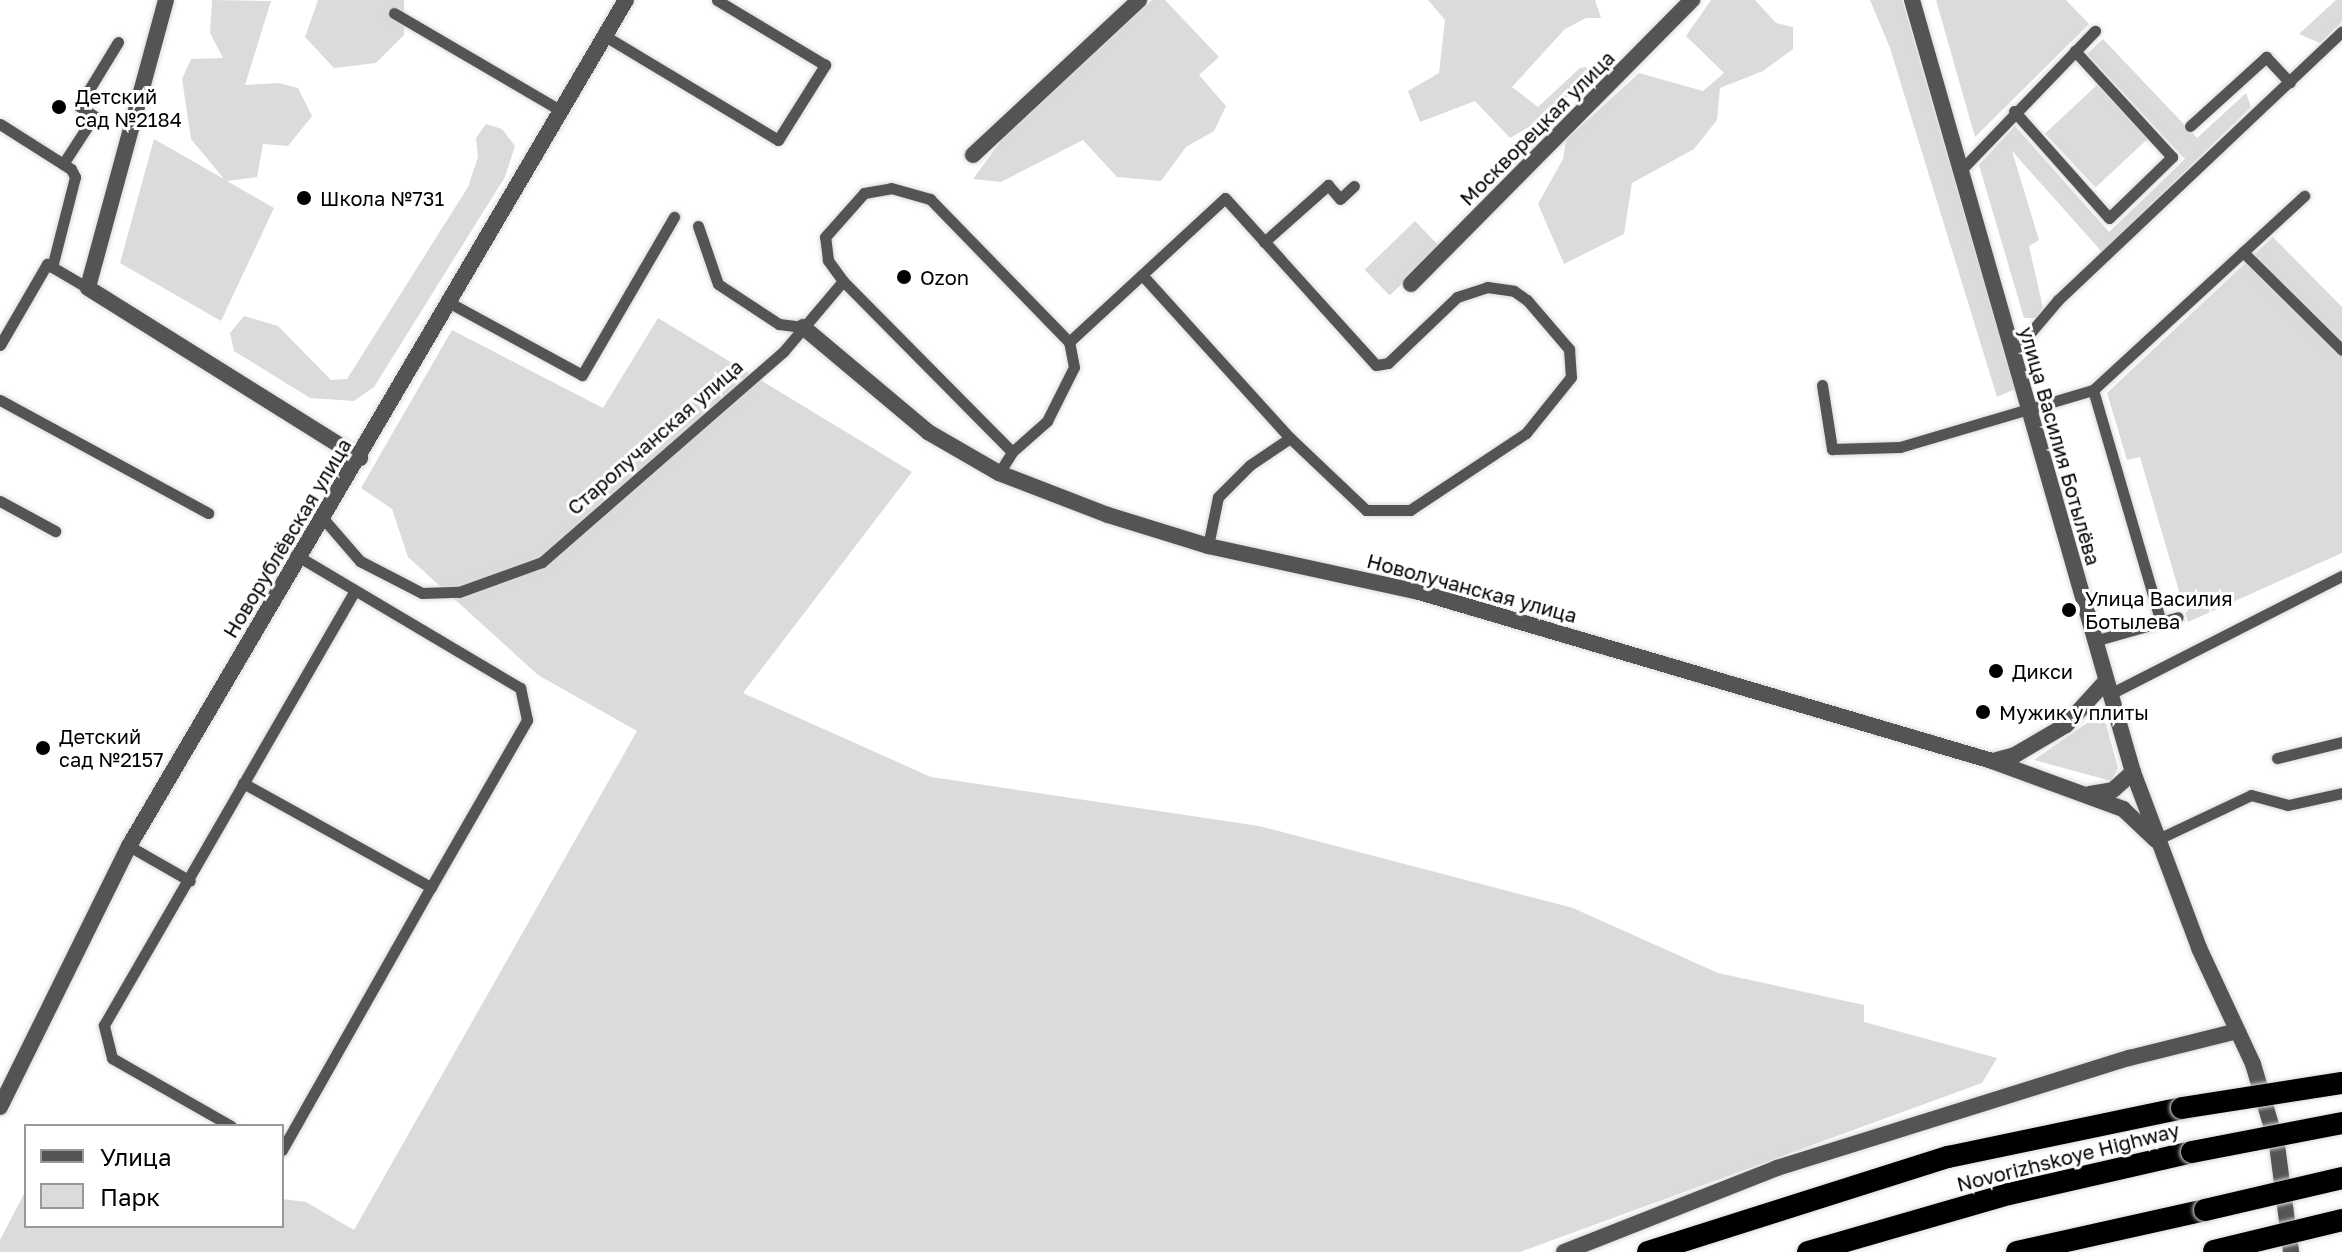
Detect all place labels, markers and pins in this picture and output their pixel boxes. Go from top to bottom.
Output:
place label: Детский сад №2184 [75,84,182,131]
marker: Детский сад №2184 [50,98,68,116]
place label: Школа №731 [320,186,444,210]
marker: Школа №731 [295,189,313,207]
place label: Ozon [920,265,969,289]
marker: Ozon [895,268,913,286]
place label: Улица Василия Ботылева [2085,586,2233,633]
marker: Улица Василия Ботылева [2060,601,2078,619]
place label: Дикси [2012,659,2073,683]
marker: Дикси [1987,662,2005,680]
place label: Мужик у плиты [1999,700,2149,724]
marker: Мужик у плиты [1974,703,1992,721]
place label: Детский сад №2157 [59,724,164,771]
marker: Детский сад №2157 [34,739,52,757]

